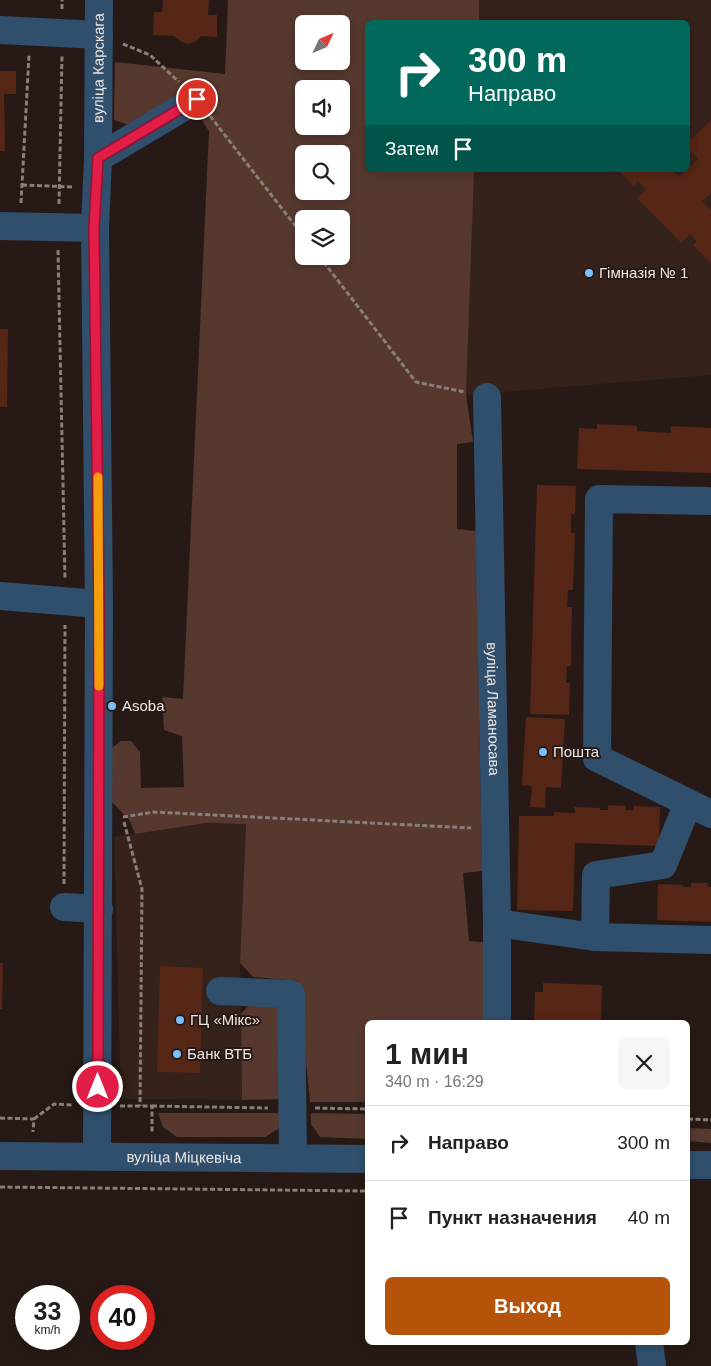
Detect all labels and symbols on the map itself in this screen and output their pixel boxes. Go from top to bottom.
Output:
street label: вуліца Карскага [89,13,107,123]
north arrow [295,15,350,70]
pin [176,78,218,120]
place label: Гімназія № 1 [599,264,688,281]
marker: Гімназія № 1 [583,267,595,279]
street label: вуліца Ламаносава [484,642,503,776]
place label: Asoba [122,697,165,714]
marker: Asoba [106,700,118,712]
place label: Пошта [553,743,600,760]
marker: Пошта [537,746,549,758]
place label: ГЦ «Мікс» [190,1011,260,1028]
marker: ГЦ «Мікс» [174,1014,186,1026]
place label: Банк ВТБ [187,1045,252,1062]
marker: Банк ВТБ [171,1048,183,1060]
position arrow [71,1060,123,1112]
street label: вуліца Міцкевіча [126,1148,242,1166]
speed limit sign: 40 [90,1285,155,1350]

